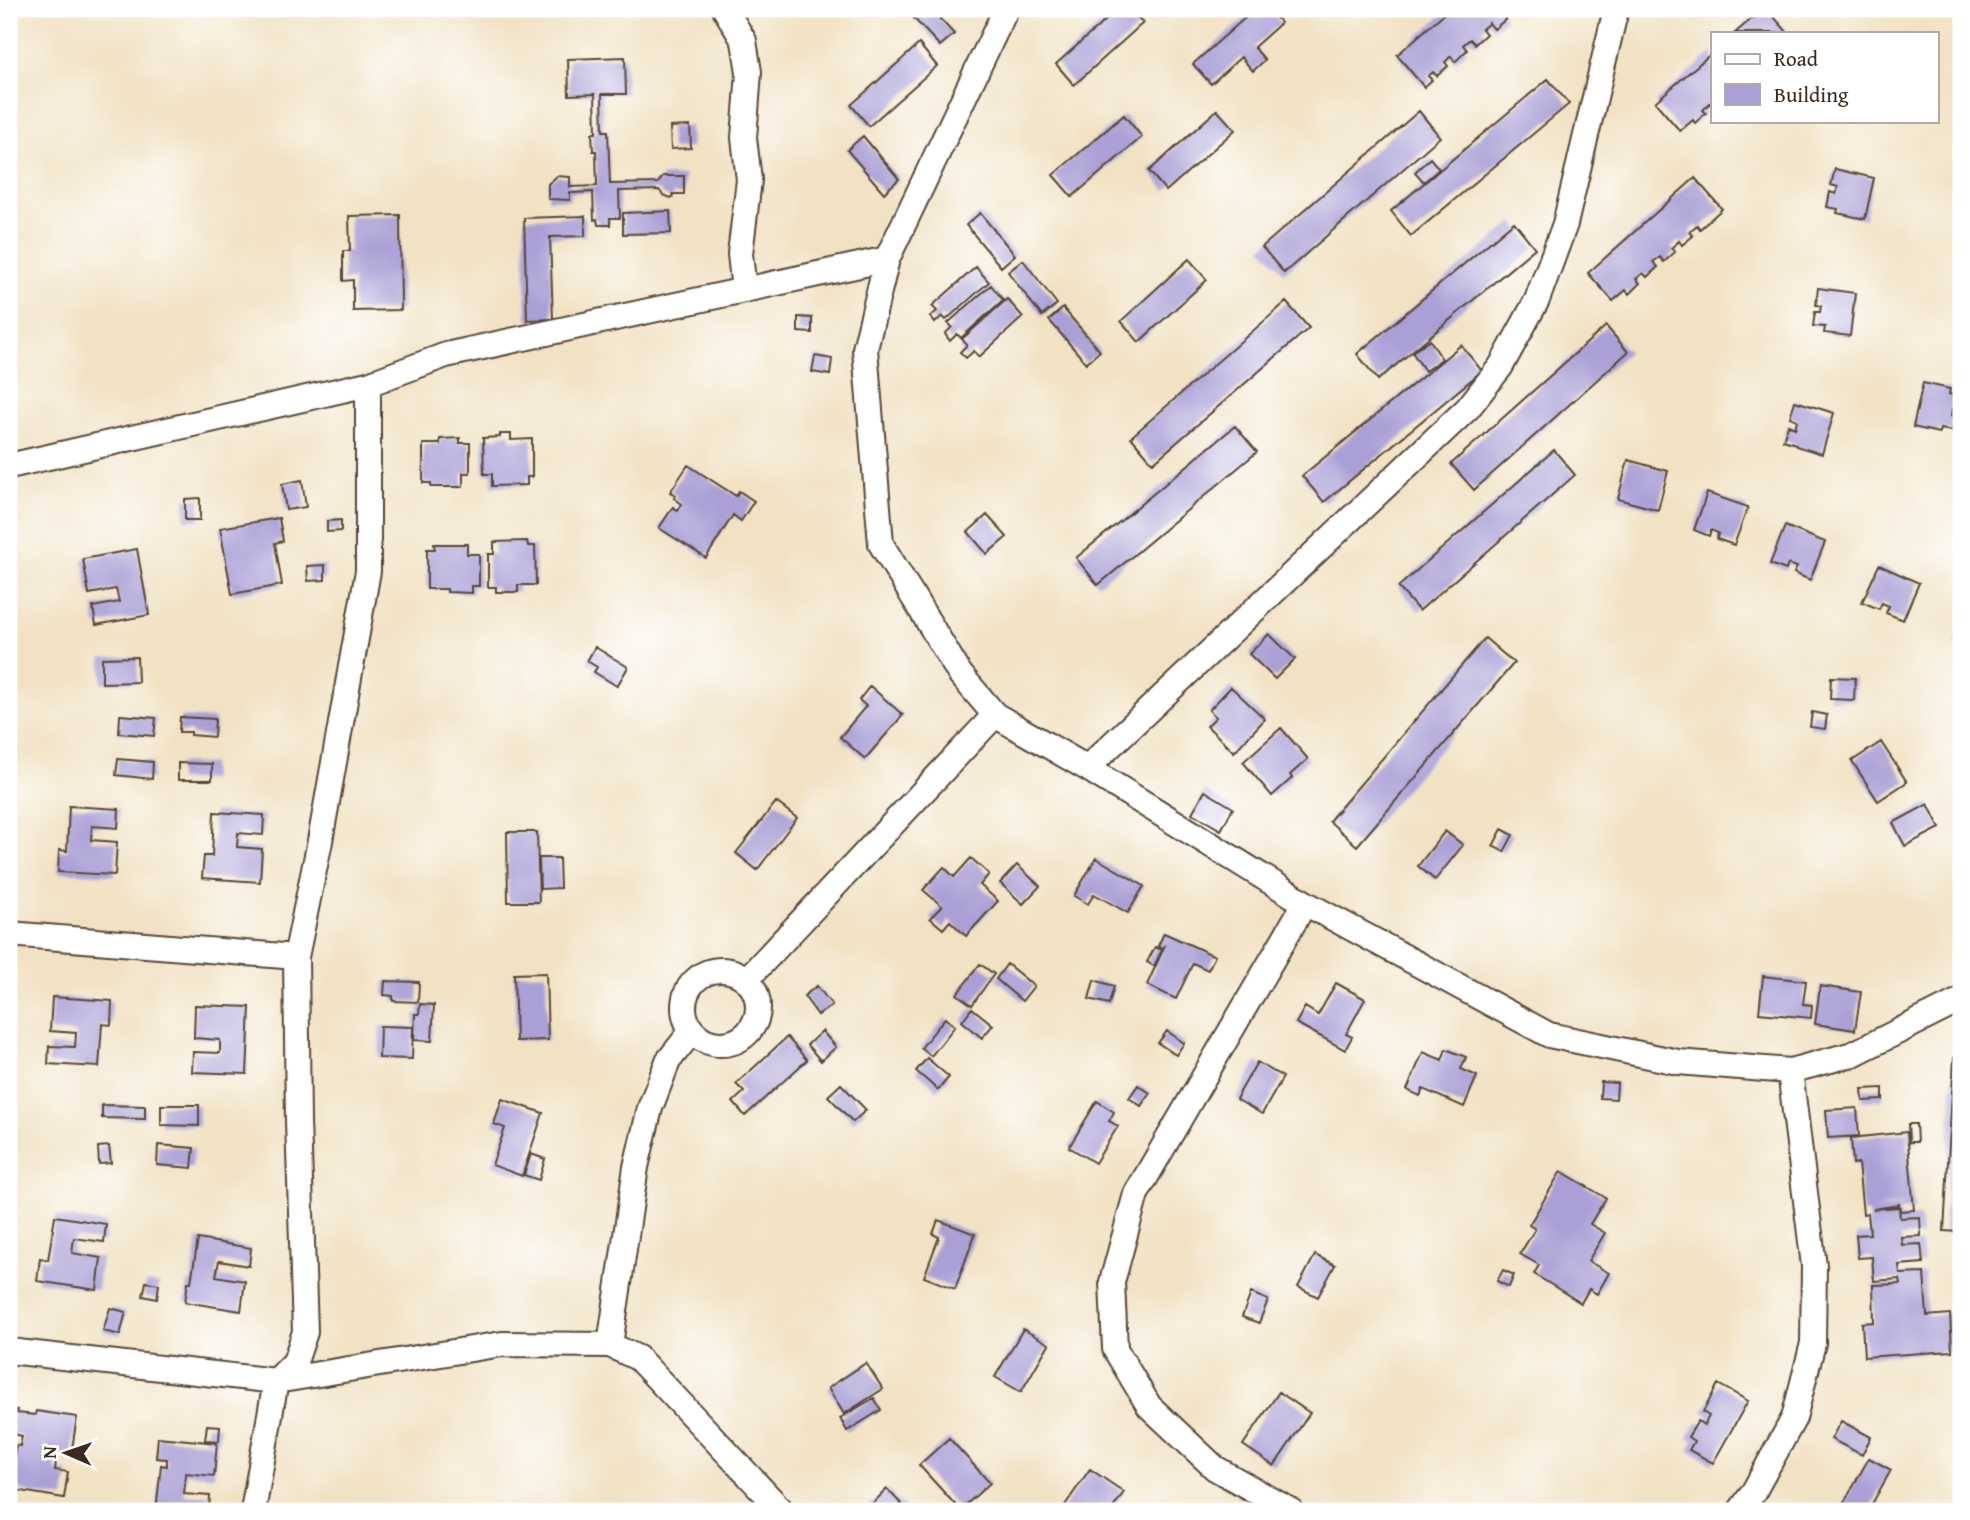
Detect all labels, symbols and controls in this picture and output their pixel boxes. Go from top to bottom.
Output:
legend [1711,32,1938,122]
text: Road [1774,43,1819,74]
text: Building [1774,79,1849,110]
north arrow [32,1418,102,1488]
text: N [35,1445,63,1459]

